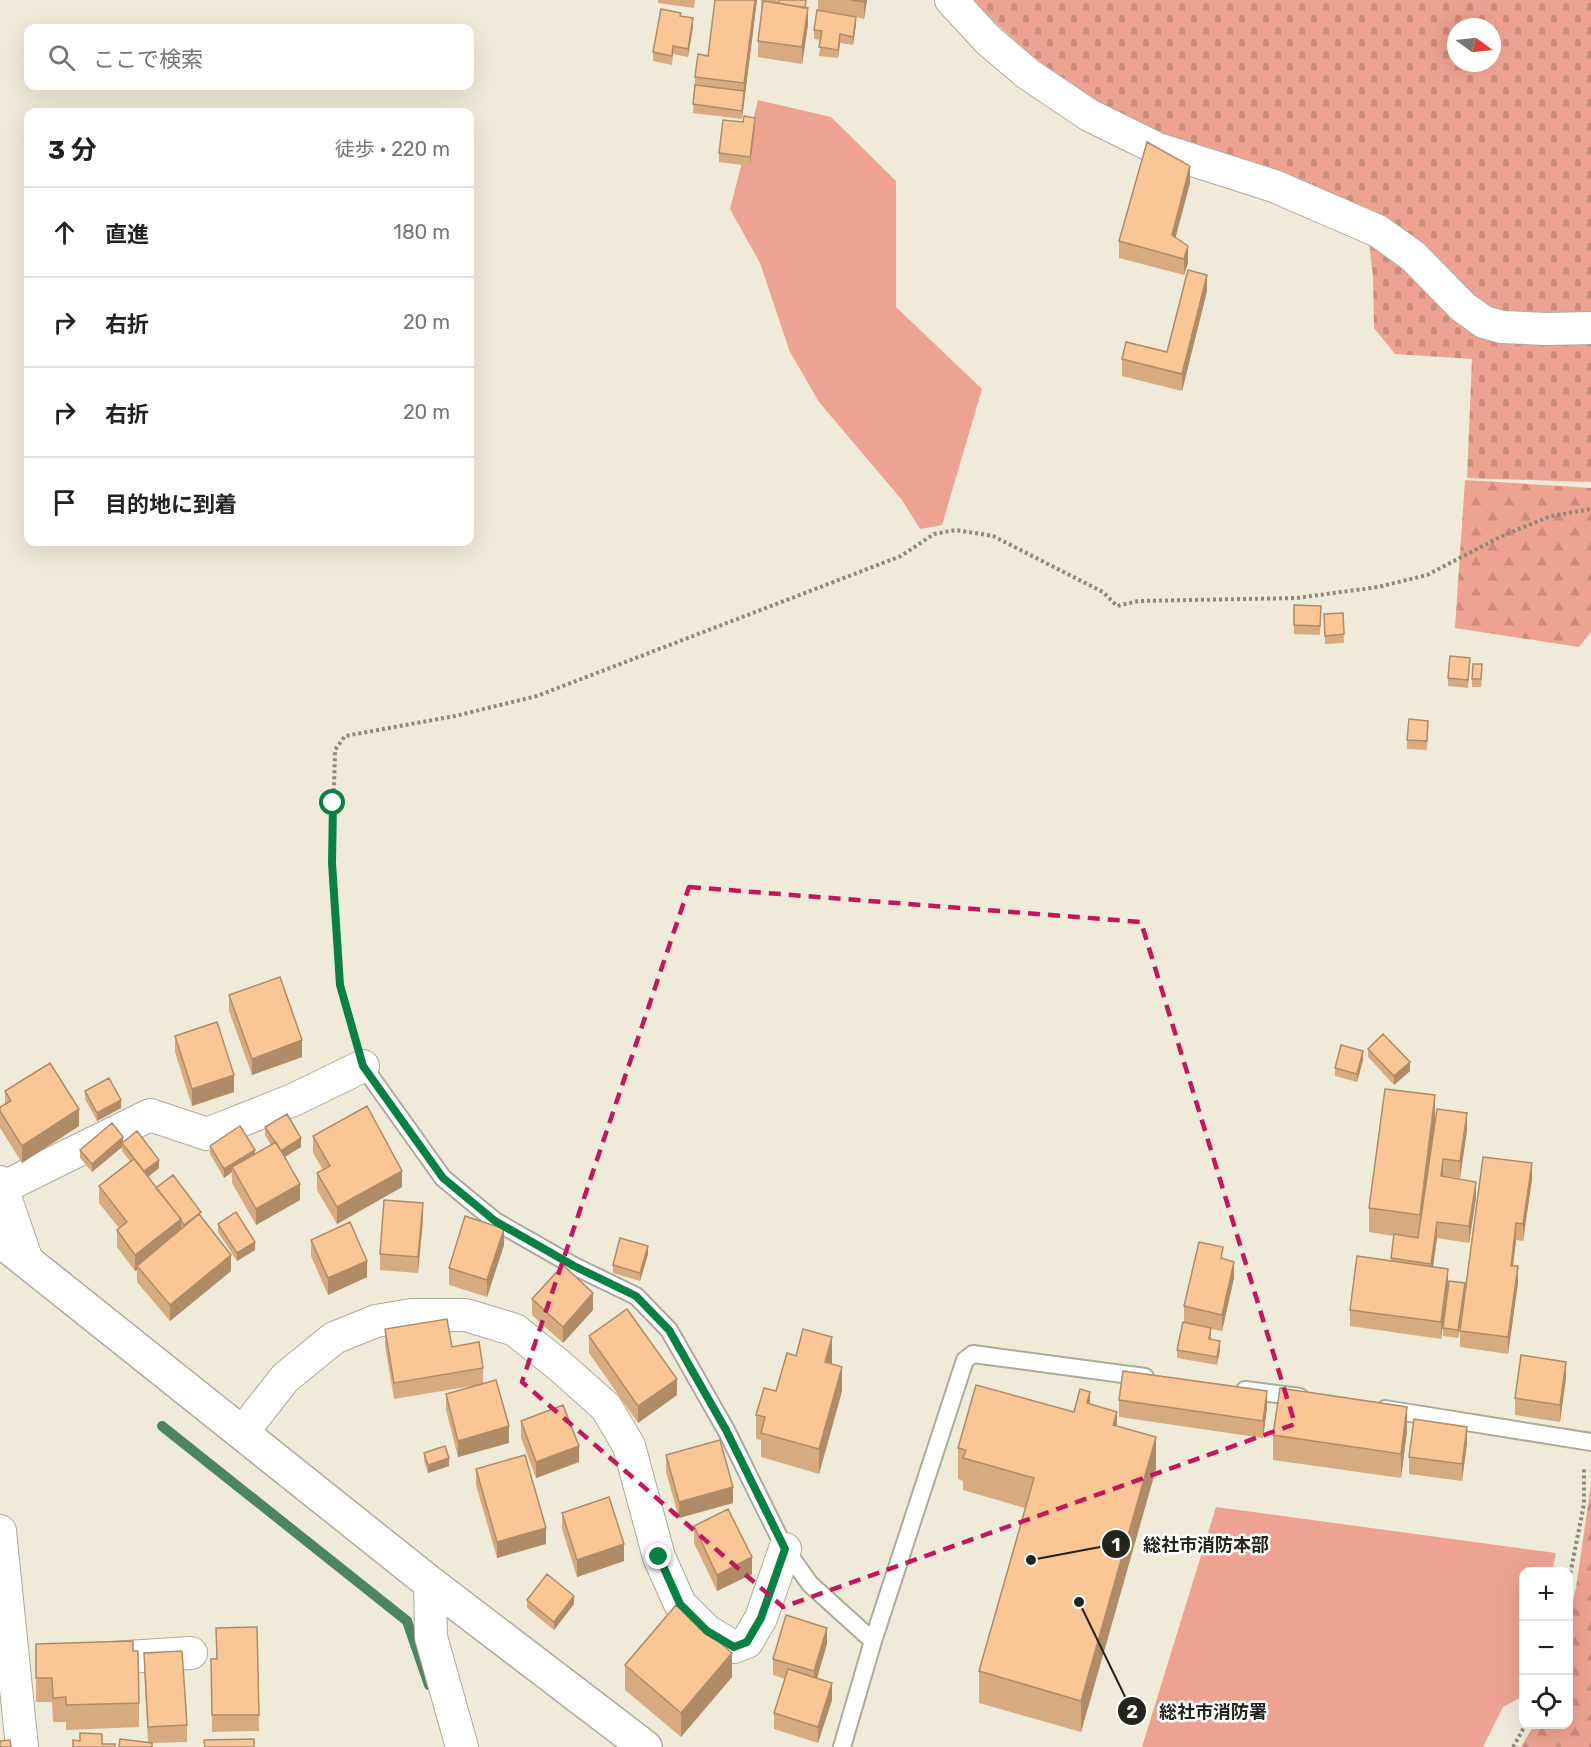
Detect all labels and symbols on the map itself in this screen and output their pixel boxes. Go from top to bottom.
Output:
north arrow [1447,18,1501,72]
route start [319,789,345,815]
callout: 総社市消防本部 [1101,1526,1281,1562]
text: 1 [1112,1534,1120,1556]
text: 総社市消防本部 [1143,1534,1269,1556]
route end [645,1543,671,1569]
callout: 総社市消防署 [1117,1693,1279,1729]
text: 2 [1126,1701,1138,1723]
text: 総社市消防署 [1159,1701,1267,1723]

